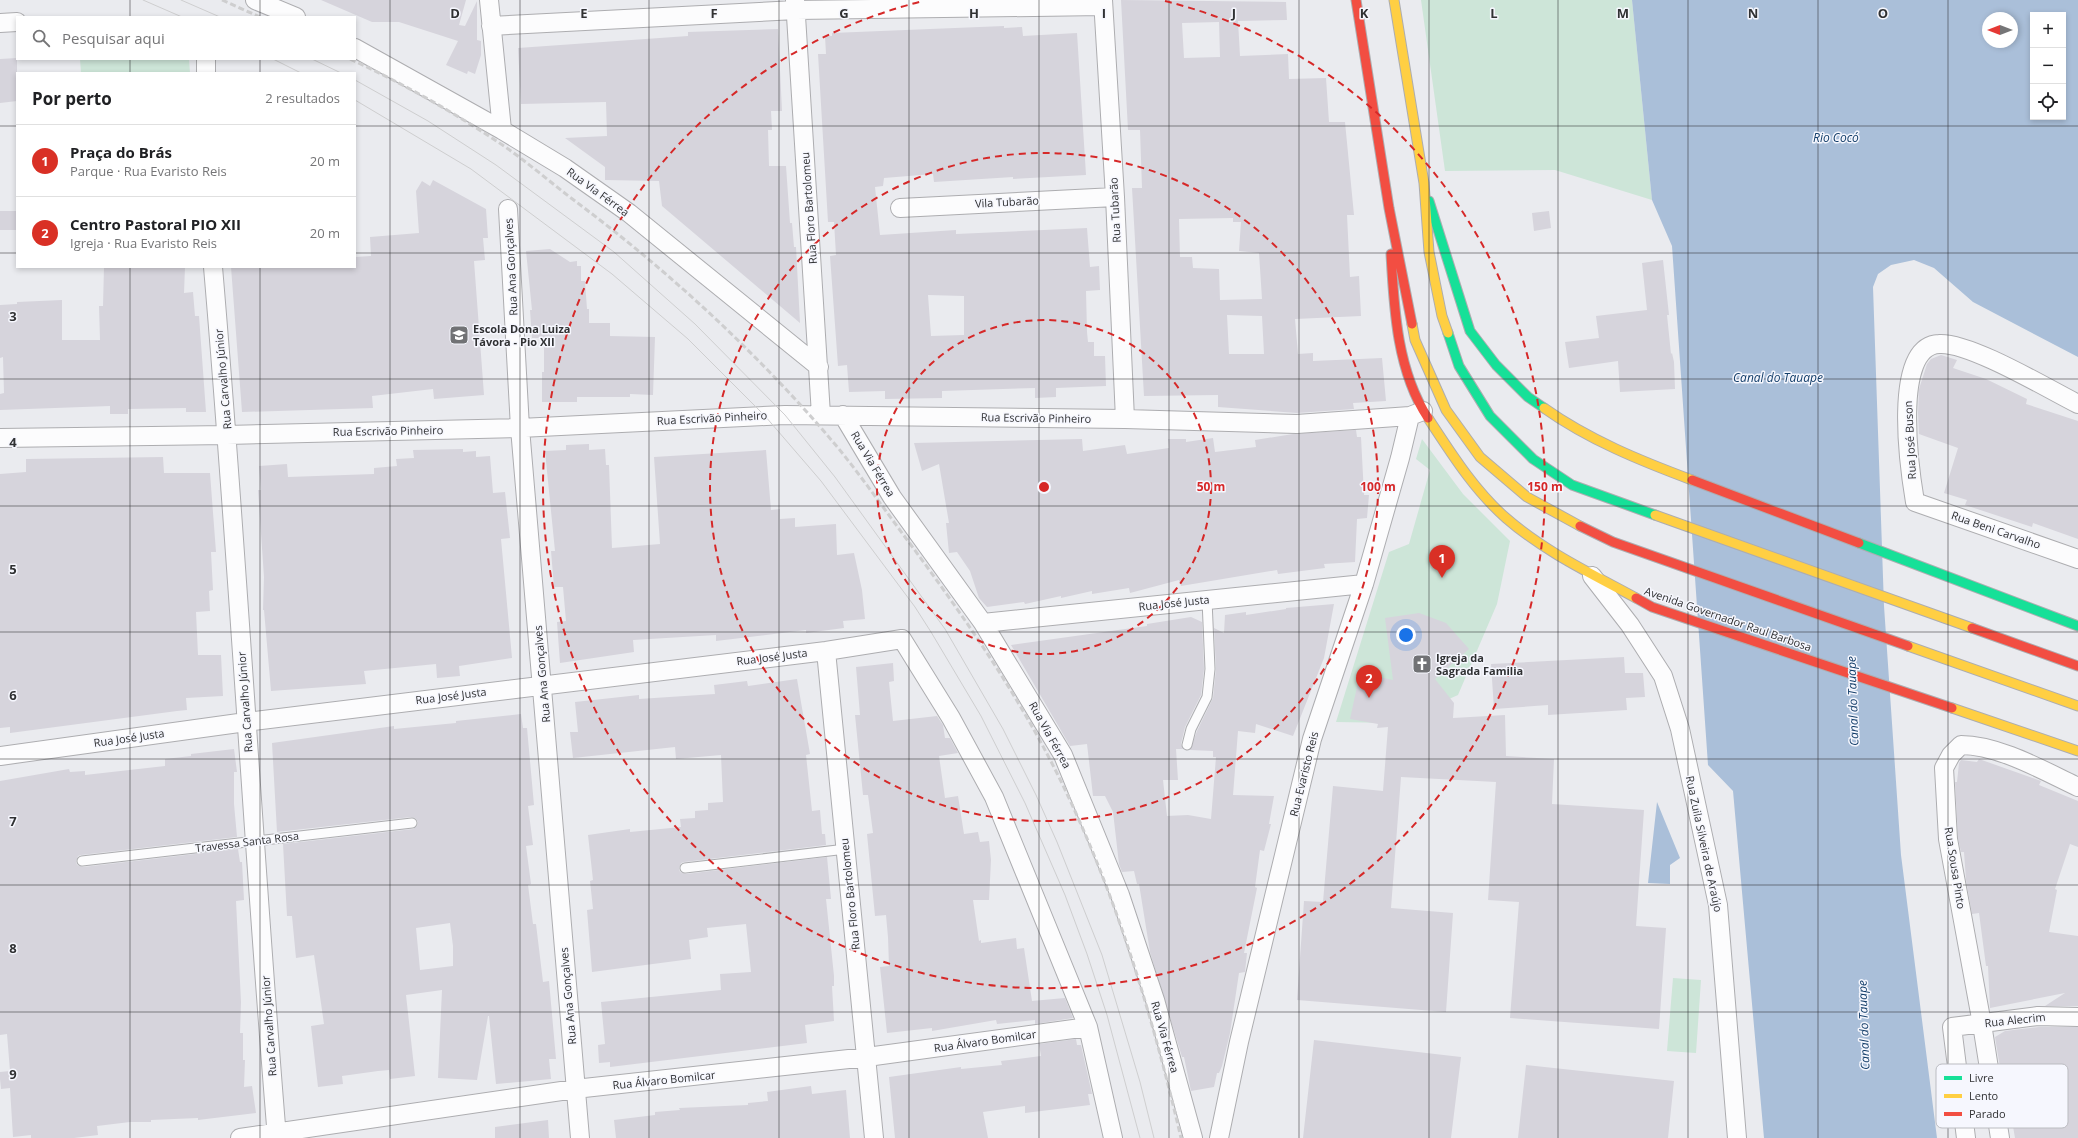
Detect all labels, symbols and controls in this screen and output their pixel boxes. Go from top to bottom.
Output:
text: D [450,4,460,22]
text: E [580,4,588,22]
text: F [710,4,718,22]
text: G [839,4,849,22]
text: H [969,4,979,22]
text: I [1102,4,1106,22]
text: J [1231,4,1236,22]
text: K [1360,4,1369,22]
text: L [1490,4,1498,22]
text: M [1617,4,1629,22]
text: N [1748,4,1758,22]
text: O [1878,4,1888,22]
north arrow [1982,12,2018,48]
map controls [2030,12,2066,120]
button: + [2030,12,2066,48]
search box [16,16,356,60]
icon: search [30,27,52,49]
text: Pesquisar aqui [62,28,165,48]
button: − [2030,48,2066,84]
button: locate [2030,84,2066,120]
text: Por perto [32,87,112,110]
text: 2 resultados [265,89,340,107]
water label: Rio Cocó [1813,129,1859,146]
text: Praça do Brás [70,142,172,162]
street label: Rua Floro Bartolomeu [797,151,820,265]
text: 1 [41,152,49,170]
text: 20 m [310,152,340,170]
text: Parque · Rua Evaristo Reis [70,162,227,180]
street label: Rua Via Férrea [564,164,633,219]
street label: Rua Tubarão [1105,177,1124,243]
street label: Vila Tubarão [975,192,1040,211]
text: Centro Pastoral PIO XII [70,214,241,234]
street label: Rua Ana Gonçalves [500,218,521,316]
text: 2 [41,224,49,242]
text: 20 m [310,224,340,242]
text: Igreja · Rua Evaristo Reis [70,234,217,252]
text: 3 [9,307,17,325]
place label: Escola Dona Luiza Távora - Pio XII [473,321,570,349]
school or university icon: Escola Dona Luiza Távora - Pio XII [448,324,470,346]
street label: Rua Carvalho Júnior [211,328,234,430]
water label: Canal do Tauape [1733,369,1823,386]
street label: Rua José Buson [1900,400,1919,480]
street label: Rua Escrivão Pinheiro [656,407,768,428]
street label: Rua Escrivão Pinheiro [981,409,1092,426]
street label: Rua Escrivão Pinheiro [333,422,444,439]
street label: Rua Via Férrea [848,428,899,499]
text: 4 [9,433,17,451]
text: 50 m [1197,478,1225,495]
text: 100 m [1360,478,1396,495]
text: 150 m [1527,478,1563,495]
centre of rings [1037,480,1051,494]
street label: Rua Beni Carvalho [1950,507,2043,552]
pin: 1 [1429,545,1455,578]
text: 5 [9,560,17,578]
street label: Avenida Governador Raul Barbosa [1643,583,1814,654]
street label: Rua José Justa [1138,591,1210,614]
street label: Rua Ana Gonçalves [530,625,553,723]
your location [1396,625,1416,645]
street label: Rua José Justa [736,645,808,668]
place label: Igreja da Sagrada Familia [1436,650,1523,678]
street label: Rua Carvalho Júnior [233,651,256,753]
church icon: Igreja da Sagrada Familia [1411,653,1433,675]
water label: Canal do Tauape [1842,656,1863,746]
pin: 2 [1356,665,1382,698]
street label: Rua José Justa [415,684,487,707]
text: 6 [9,686,17,704]
street label: Rua Via Férrea [1026,699,1075,771]
street label: Rua José Justa [93,725,165,750]
street label: Rua Evaristo Reis [1286,730,1321,818]
street label: Rua Zuila Silveira de Araújo [1683,774,1726,914]
text: 7 [9,812,17,830]
street label: Rua Sousa Pinto [1942,826,1969,910]
street label: Travessa Santa Rosa [194,828,300,855]
street label: Rua Floro Bartolomeu [836,837,863,951]
text: 8 [9,939,17,957]
street label: Rua Ana Gonçalves [556,947,579,1045]
street label: Rua Carvalho Júnior [257,975,280,1077]
water label: Canal do Tauape [1853,980,1874,1070]
street label: Rua Via Férrea [1148,999,1183,1074]
street label: Rua Alecrim [1984,1009,2046,1030]
street label: Rua Álvaro Bomilcar [933,1026,1038,1055]
legend [1936,1064,2068,1128]
text: 9 [9,1065,17,1083]
street label: Rua Álvaro Bomilcar [612,1067,717,1092]
text: Livre [1969,1070,1994,1085]
text: Lento [1969,1088,1999,1103]
text: Parado [1969,1106,2006,1121]

